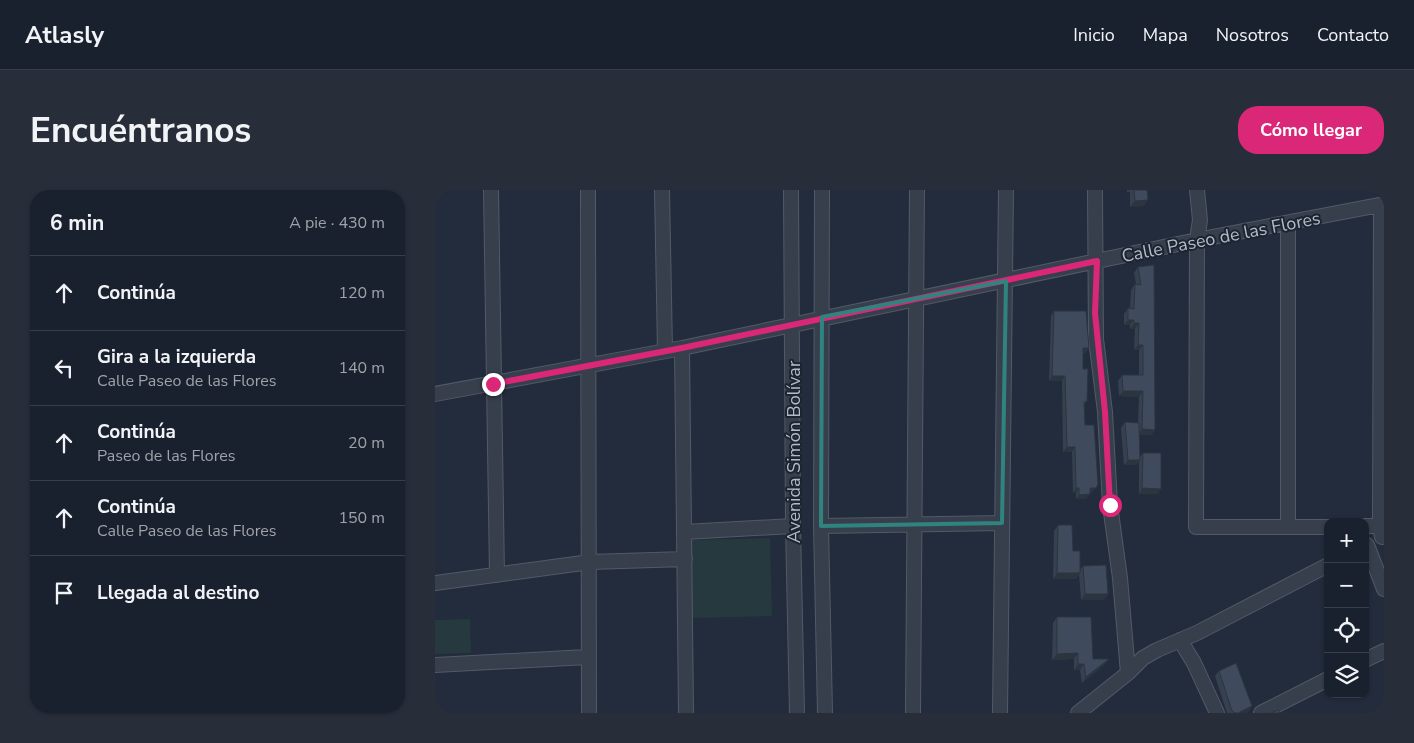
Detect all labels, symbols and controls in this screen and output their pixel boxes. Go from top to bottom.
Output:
text: Atlasly [25,19,104,51]
text: Inicio [1073,23,1115,47]
text: Mapa [1143,23,1188,47]
text: Nosotros [1216,23,1289,47]
text: Contacto [1317,23,1389,47]
button: Cómo llegar [1238,106,1384,154]
text: Encuéntranos [30,107,251,154]
street label: Calle Paseo de las Flores [1120,206,1322,268]
text: 6 min [50,209,104,237]
text: A pie · 430 m [289,212,385,234]
icon: ahead [50,279,78,307]
text: Continúa [97,280,176,306]
text: 120 m [338,282,385,304]
text: Gira a la izquierda [97,344,256,370]
icon: left [50,354,78,382]
text: 140 m [338,357,385,379]
street label: Avenida Simón Bolívar [782,360,806,543]
text: Calle Paseo de las Flores [97,370,277,392]
route end [482,373,505,396]
text: Continúa [97,419,176,445]
icon: ahead [50,429,78,457]
text: 20 m [348,432,385,454]
text: Paseo de las Flores [97,445,236,467]
text: Continúa [97,494,176,520]
route start [1099,494,1122,517]
icon: ahead [50,504,78,532]
text: 150 m [338,507,385,529]
map controls [1324,518,1369,698]
button: + [1324,518,1369,563]
text: Calle Paseo de las Flores [97,520,277,542]
button: − [1324,563,1369,608]
icon: arrive [50,579,78,607]
text: Llegada al destino [97,580,259,606]
button: locate [1324,608,1369,653]
button: layers [1324,653,1369,698]

